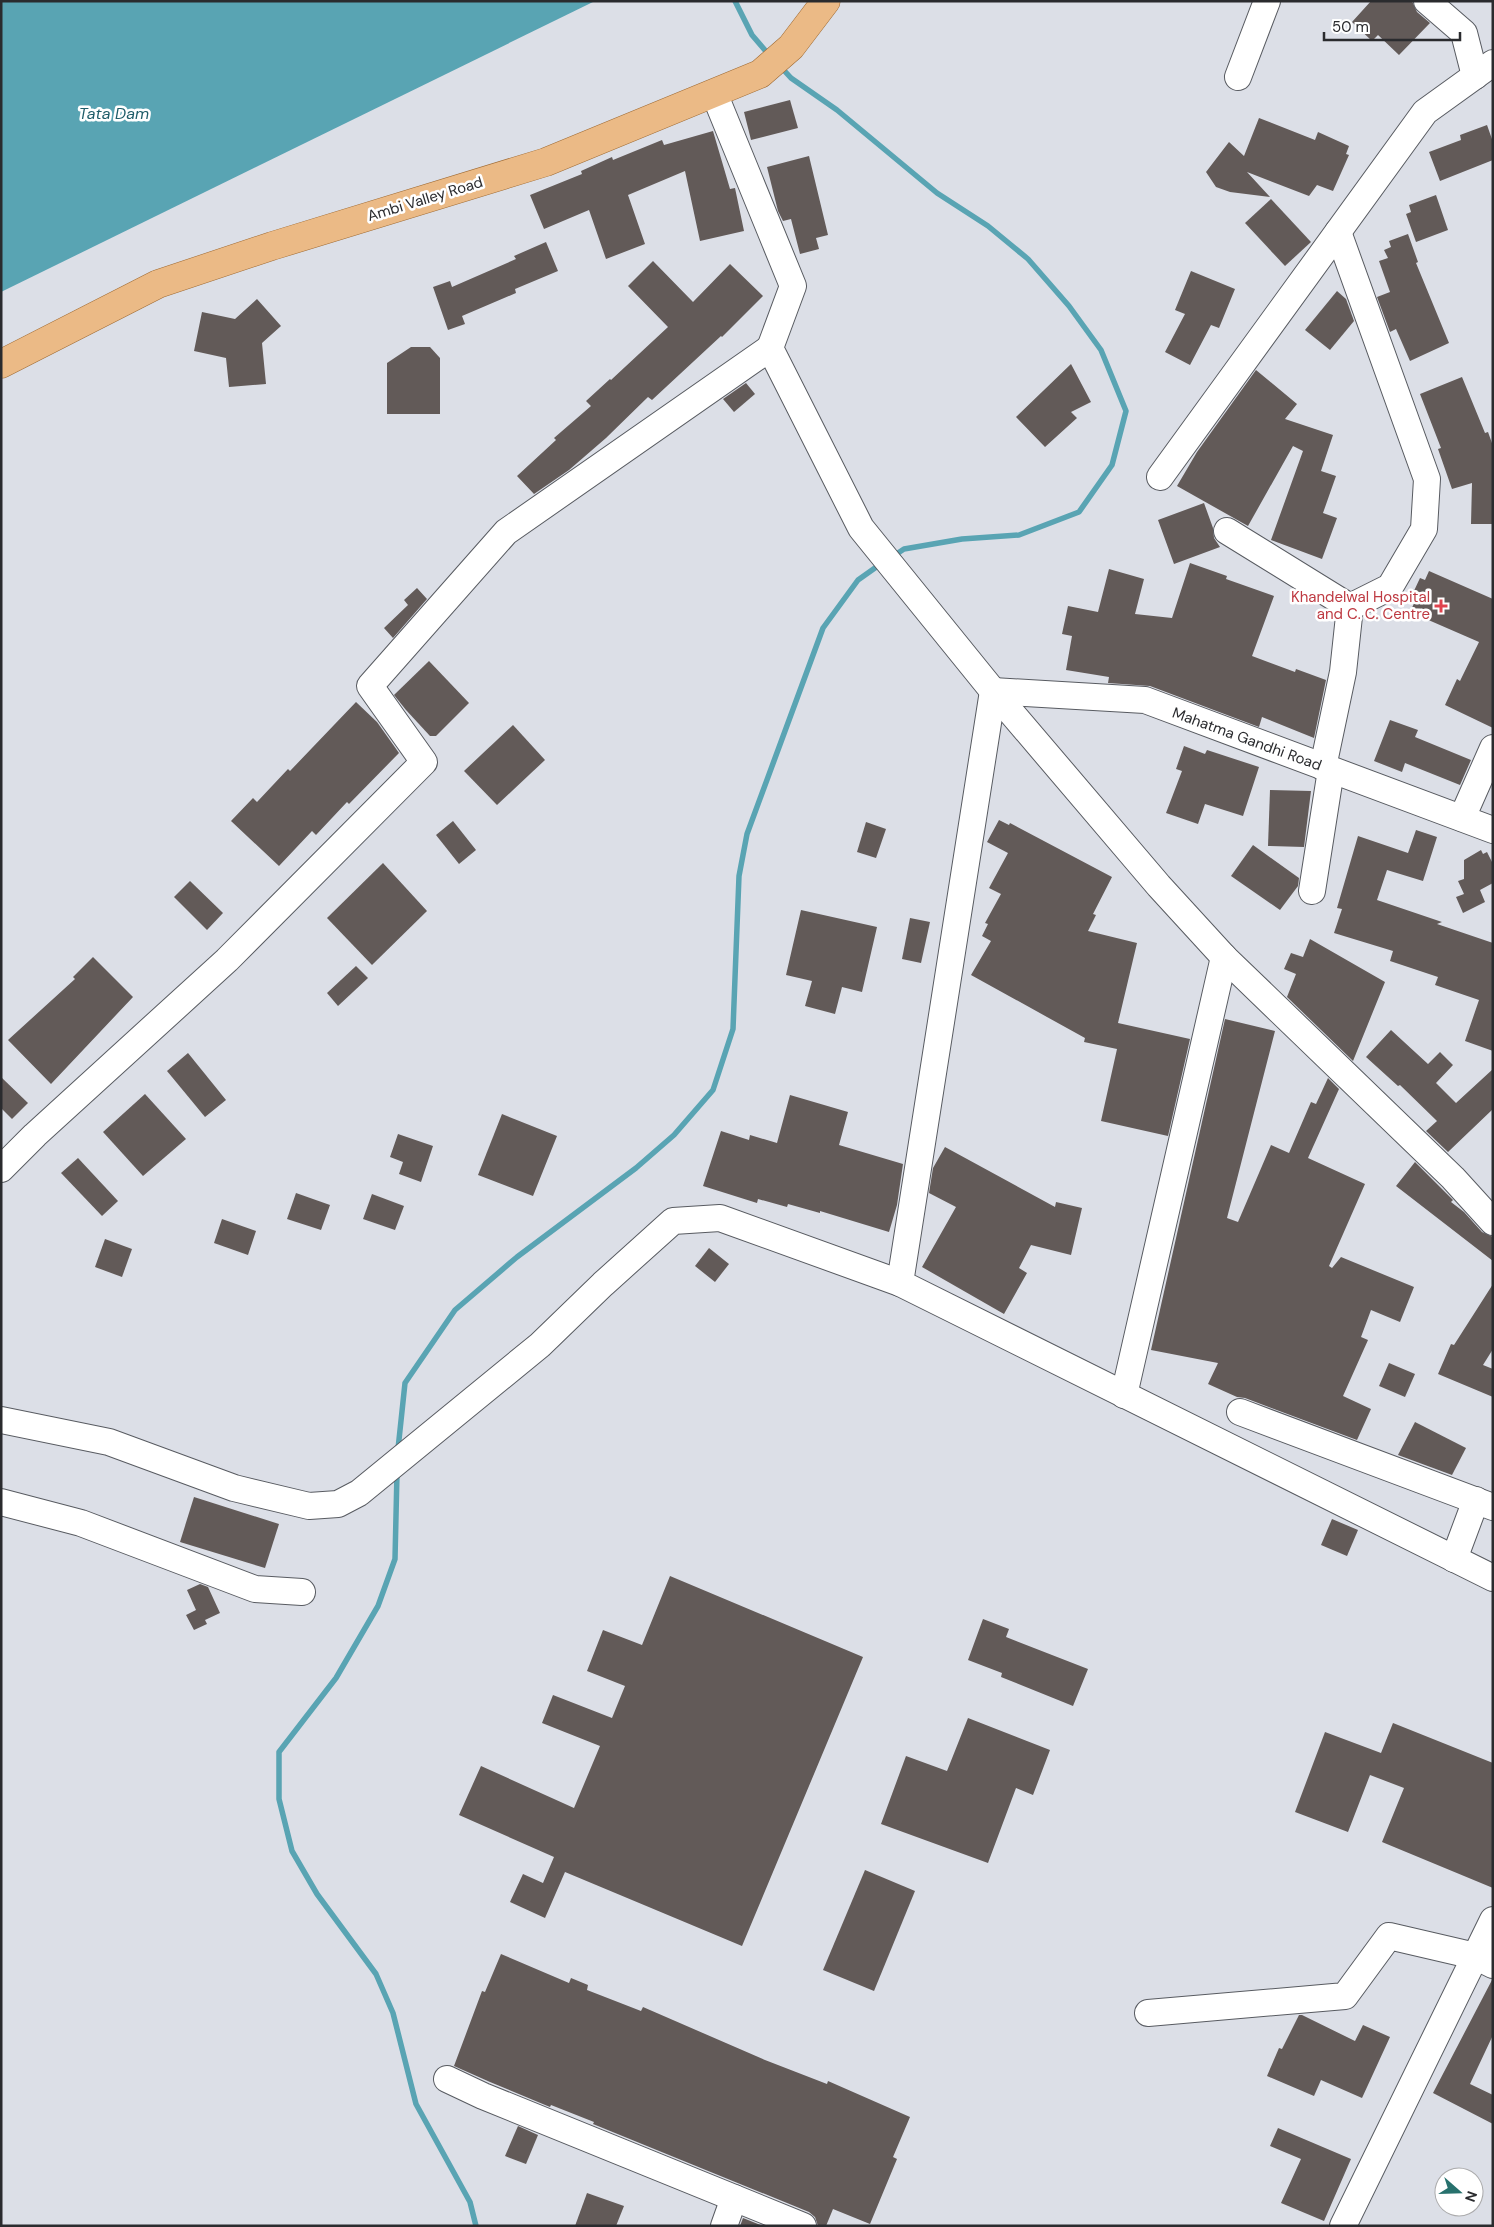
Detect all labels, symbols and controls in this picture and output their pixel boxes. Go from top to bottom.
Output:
scale bar [1324,10,1460,42]
text: 50 m [1332,17,1369,37]
water label: Tata Dam [79,103,149,124]
street label: Ambi Valley Road [365,172,485,226]
place label: Khandelwal Hospital and C. C. Centre [1291,587,1430,624]
marker: Khandelwal Hospital and C. C. Centre [1434,599,1448,613]
street label: Mahatma Gandhi Road [1170,703,1324,775]
north arrow [1434,2167,1484,2217]
text: N [1461,2189,1481,2204]

